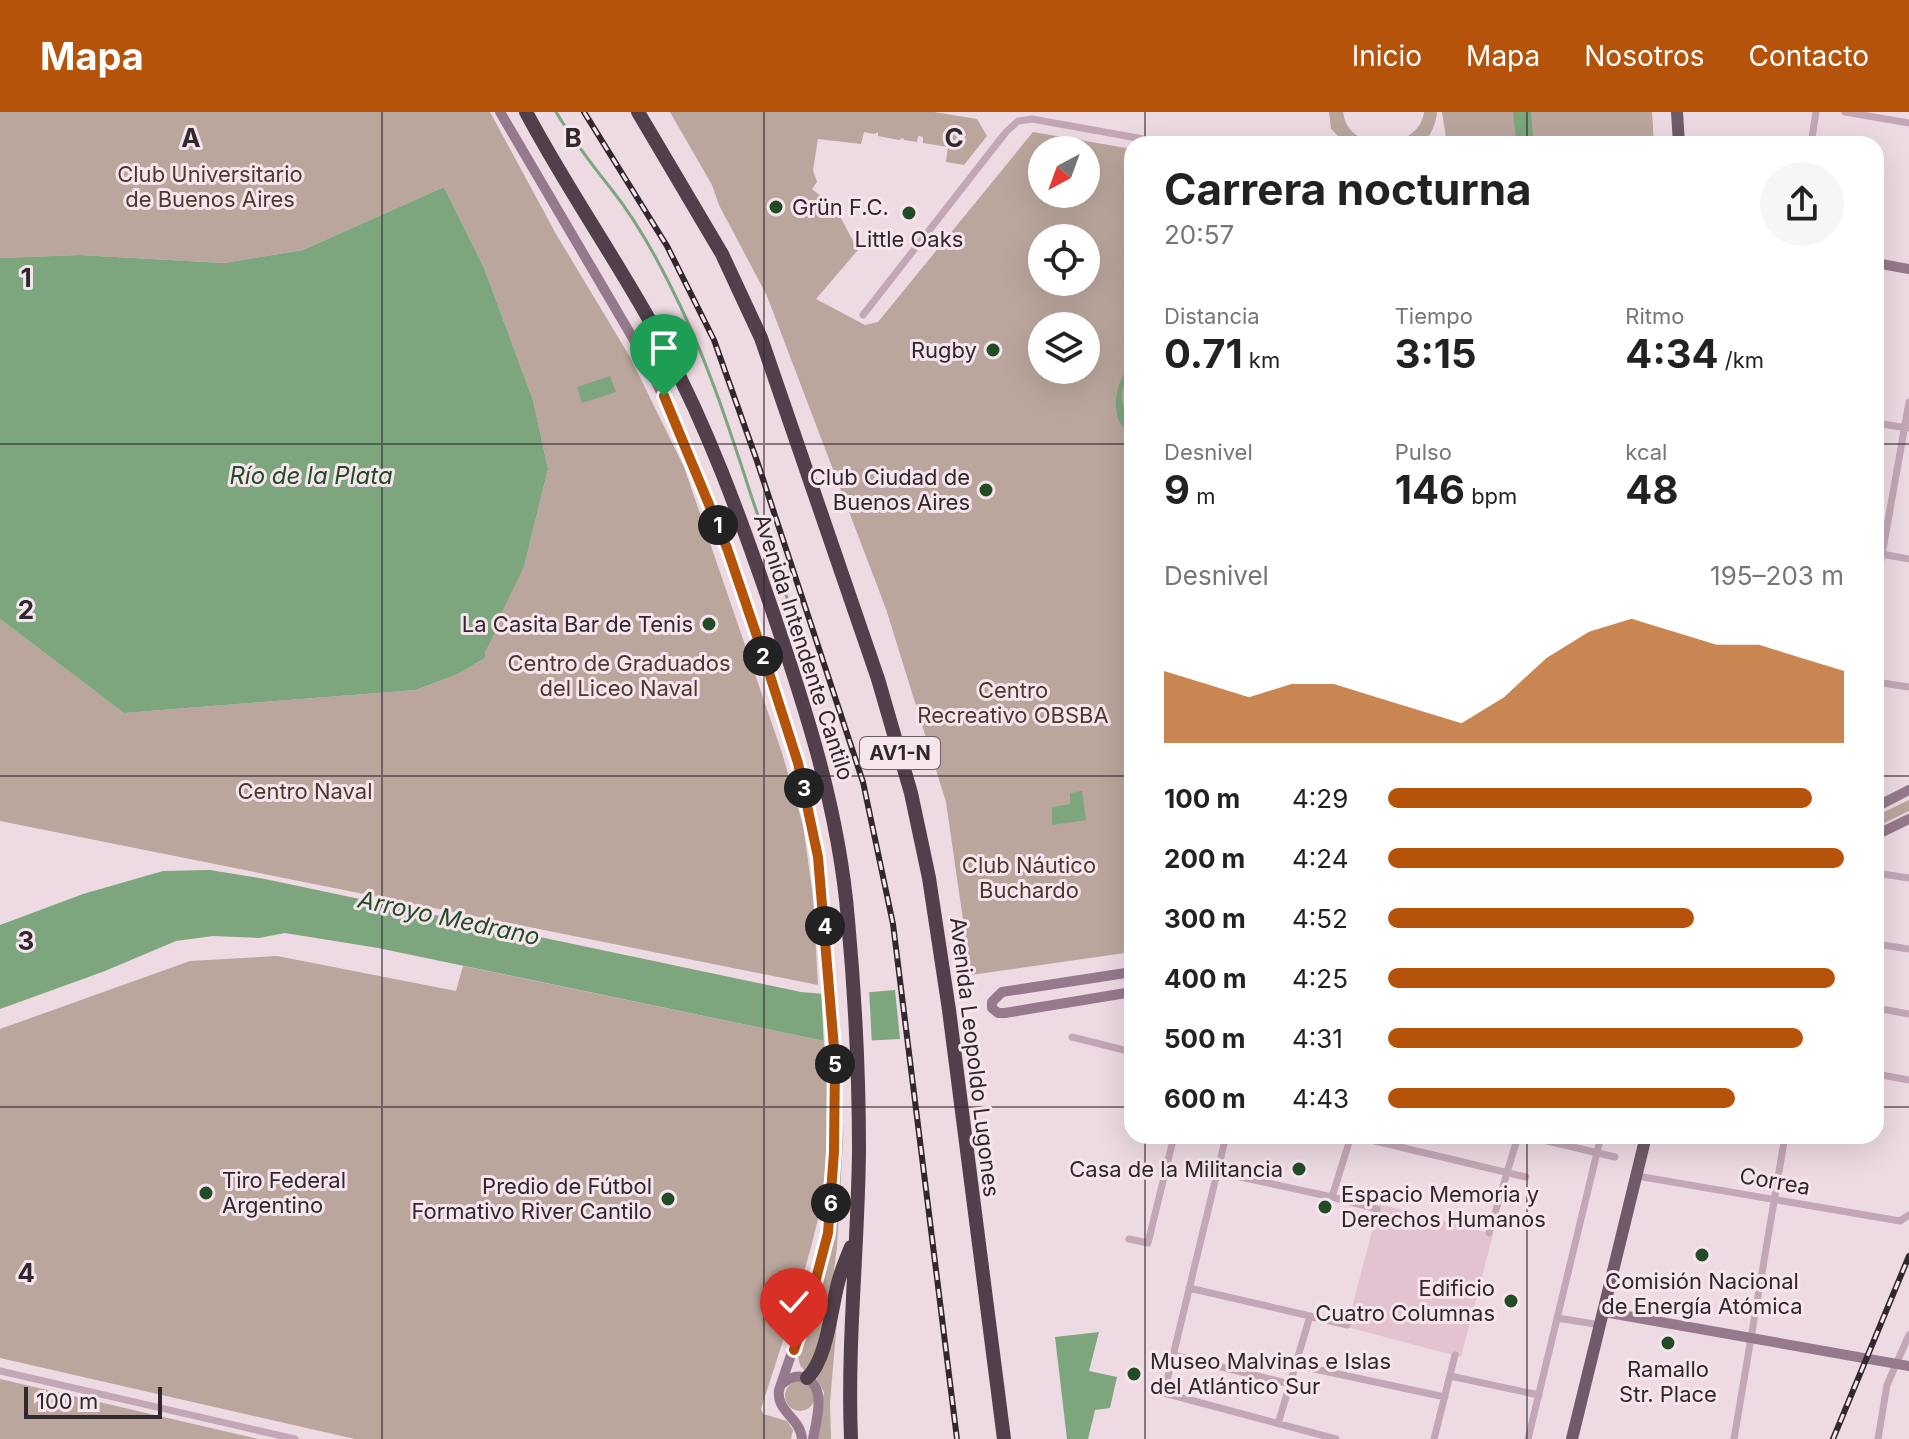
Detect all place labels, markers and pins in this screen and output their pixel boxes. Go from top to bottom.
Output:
place label: Grün F.C. [792,194,889,220]
marker: Grün F.C. [767,198,785,216]
marker: Little Oaks [900,204,918,222]
place label: Little Oaks [855,226,963,252]
pin [630,314,698,396]
place label: Rugby [911,337,977,363]
marker: Rugby [984,341,1002,359]
place label: Club Ciudad de Buenos Aires [810,464,970,515]
marker: Club Ciudad de Buenos Aires [977,481,995,499]
pin: 1 [698,505,738,545]
place label: La Casita Bar de Tenis [462,611,693,637]
marker: La Casita Bar de Tenis [700,615,718,633]
pin: 2 [743,636,783,676]
pin: 3 [784,768,824,808]
pin: 4 [805,906,845,946]
pin: 5 [815,1044,855,1084]
place label: Casa de la Militancia [1069,1156,1283,1182]
marker: Casa de la Militancia [1290,1160,1308,1178]
place label: Tiro Federal Argentino [222,1167,346,1218]
place label: Predio de Fútbol Formativo River Cantilo [411,1173,652,1224]
place label: Espacio Memoria y Derechos Humanos [1341,1181,1546,1232]
pin: 6 [811,1183,851,1223]
marker: Tiro Federal Argentino [197,1184,215,1202]
marker: Predio de Fútbol Formativo River Cantilo [659,1190,677,1208]
marker: Espacio Memoria y Derechos Humanos [1316,1198,1334,1216]
marker: Comisión Nacional de Energía Atómica [1693,1246,1711,1264]
pin [760,1268,828,1350]
place label: Comisión Nacional de Energía Atómica [1601,1268,1803,1319]
place label: Edificio Cuatro Columnas [1315,1275,1495,1326]
marker: Edificio Cuatro Columnas [1502,1292,1520,1310]
marker: Ramallo Str. Place [1659,1334,1677,1352]
place label: Museo Malvinas e Islas del Atlántico Sur [1150,1348,1391,1399]
place label: Ramallo Str. Place [1619,1356,1717,1407]
marker: Museo Malvinas e Islas del Atlántico Sur [1125,1365,1143,1383]

